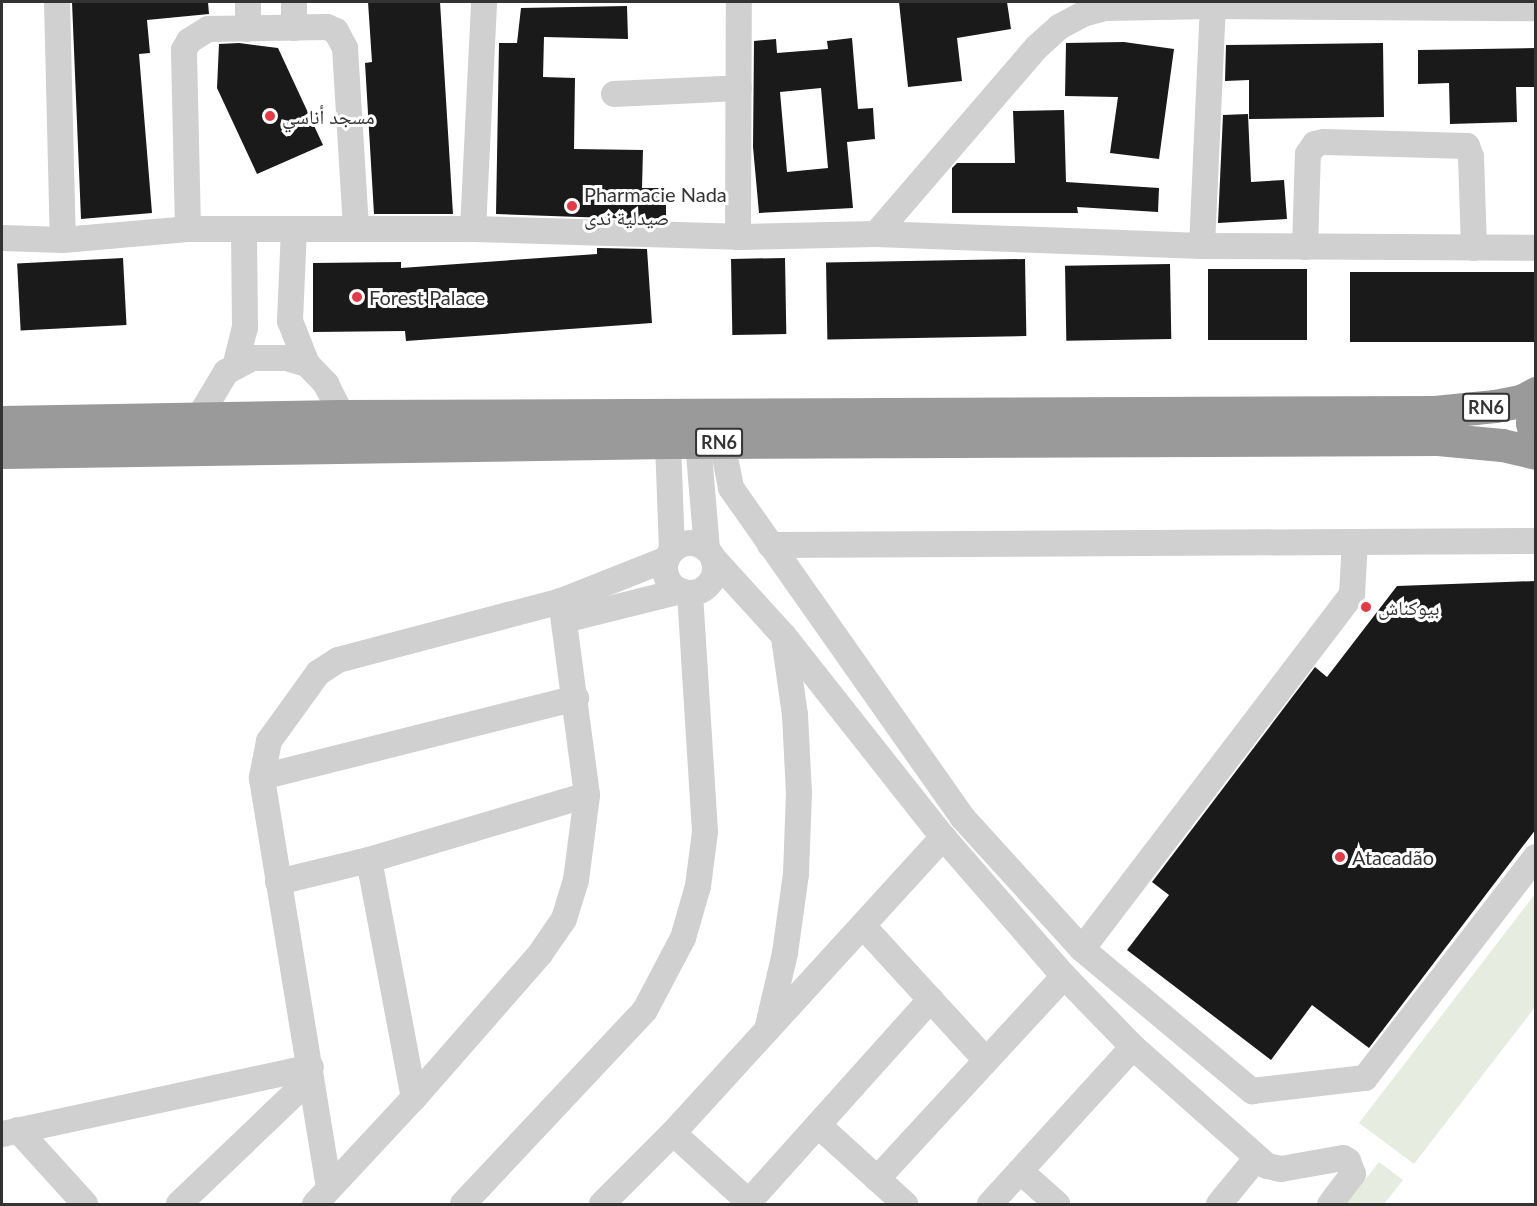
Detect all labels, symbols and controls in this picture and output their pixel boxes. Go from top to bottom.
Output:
place label: مسجد أناسي [282,104,375,128]
marker: مسجد أناسي [263,109,277,123]
place label: Pharmacie Nada صيدلية ندى [584,183,727,230]
marker: Pharmacie Nada صيدلية ندى [565,199,579,213]
place label: Forest Palace [369,285,485,309]
marker: Forest Palace [350,290,364,304]
road number: RN6 [1462,392,1510,422]
road number: RN6 [695,427,743,457]
place label: بيوكناش [1378,595,1440,619]
marker: بيوكناش [1359,600,1373,614]
place label: Atacadão [1352,845,1434,869]
marker: Atacadão [1333,850,1347,864]

